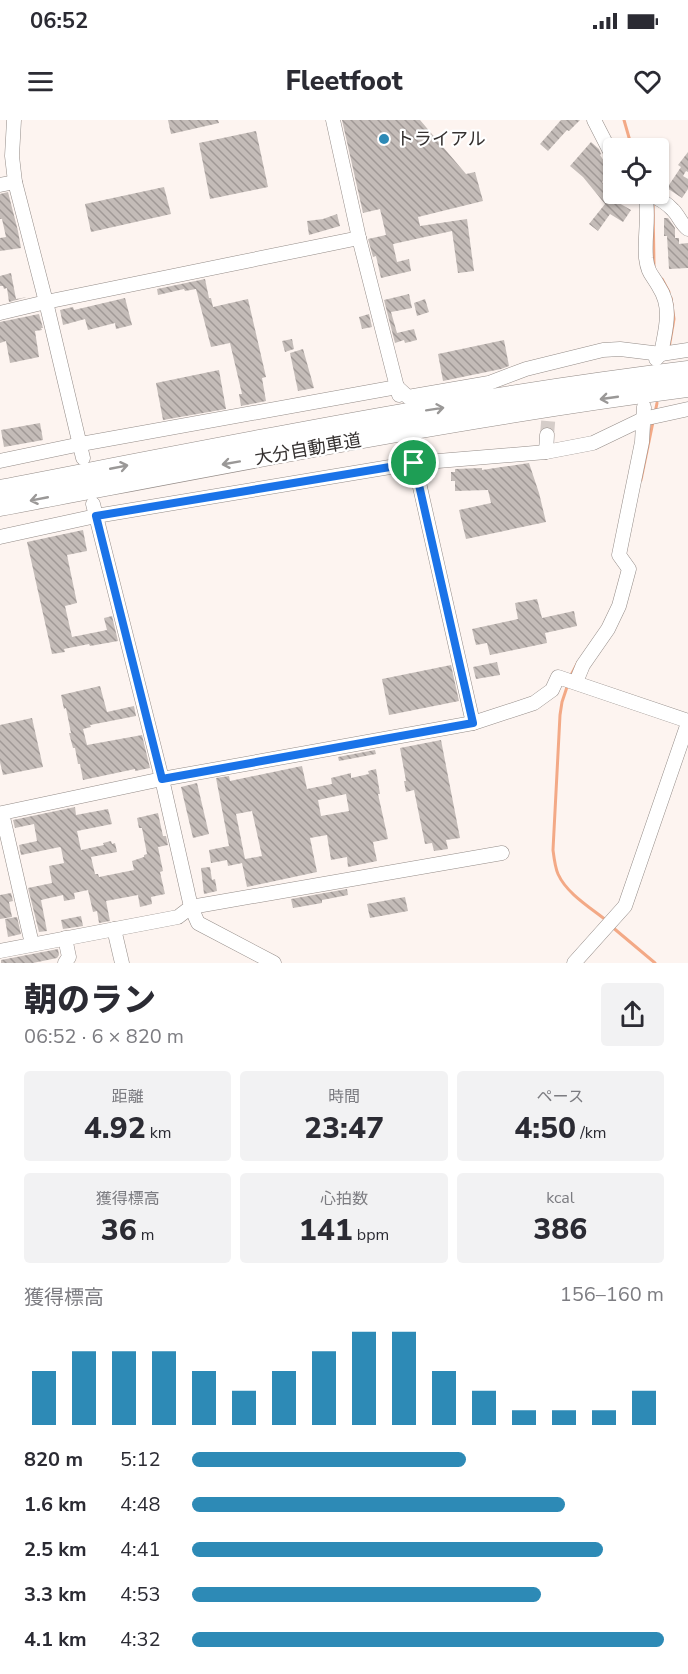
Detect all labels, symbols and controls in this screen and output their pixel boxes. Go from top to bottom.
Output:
text: 06:52 [30,6,88,36]
text: Fleetfoot [285,63,403,100]
icon: menu [24,65,57,98]
icon: heart [631,65,664,98]
place label: トライアル [396,127,486,151]
marker: トライアル [377,132,391,146]
map controls [603,138,669,204]
button: locate [603,138,669,204]
one-way arrow [600,392,620,403]
one-way arrow [425,403,444,414]
street label: 大分自動車道 [253,428,363,470]
pin [388,437,439,488]
icon: arrive [397,446,430,479]
one-way arrow [221,458,241,469]
one-way arrow [109,461,129,472]
one-way arrow [30,494,49,505]
text: 朝のラン [24,978,156,1023]
button: share [601,983,664,1046]
text: 06:52 · 6 × 820 m [24,1023,184,1050]
text: 距離 [112,1086,144,1108]
text: 時間 [328,1086,360,1108]
text: ペース [537,1086,584,1108]
text: 4.92 [84,1108,146,1149]
text: 23:47 [304,1108,384,1149]
text: 4:50 [514,1108,576,1149]
text: km [146,1122,171,1144]
text: /km [576,1122,606,1144]
text: kcal [546,1187,575,1209]
text: 獲得標高 [96,1188,160,1210]
text: 心拍数 [320,1188,368,1210]
text: 386 [533,1209,587,1250]
text: 36 [101,1210,137,1251]
text: 141 [299,1210,353,1251]
text: m [137,1224,155,1246]
text: bpm [353,1224,389,1246]
text: 156–160 m [560,1281,664,1308]
text: 獲得標高 [24,1284,104,1311]
text: 820 m [24,1446,83,1473]
text: 5:12 [120,1446,161,1473]
text: 1.6 km [24,1491,87,1518]
text: 4:48 [120,1491,161,1518]
text: 2.5 km [24,1536,87,1563]
text: 4:41 [120,1536,161,1563]
text: 3.3 km [24,1581,87,1608]
text: 4:53 [120,1581,161,1608]
text: 4.1 km [24,1626,87,1653]
text: 4:32 [120,1626,161,1653]

